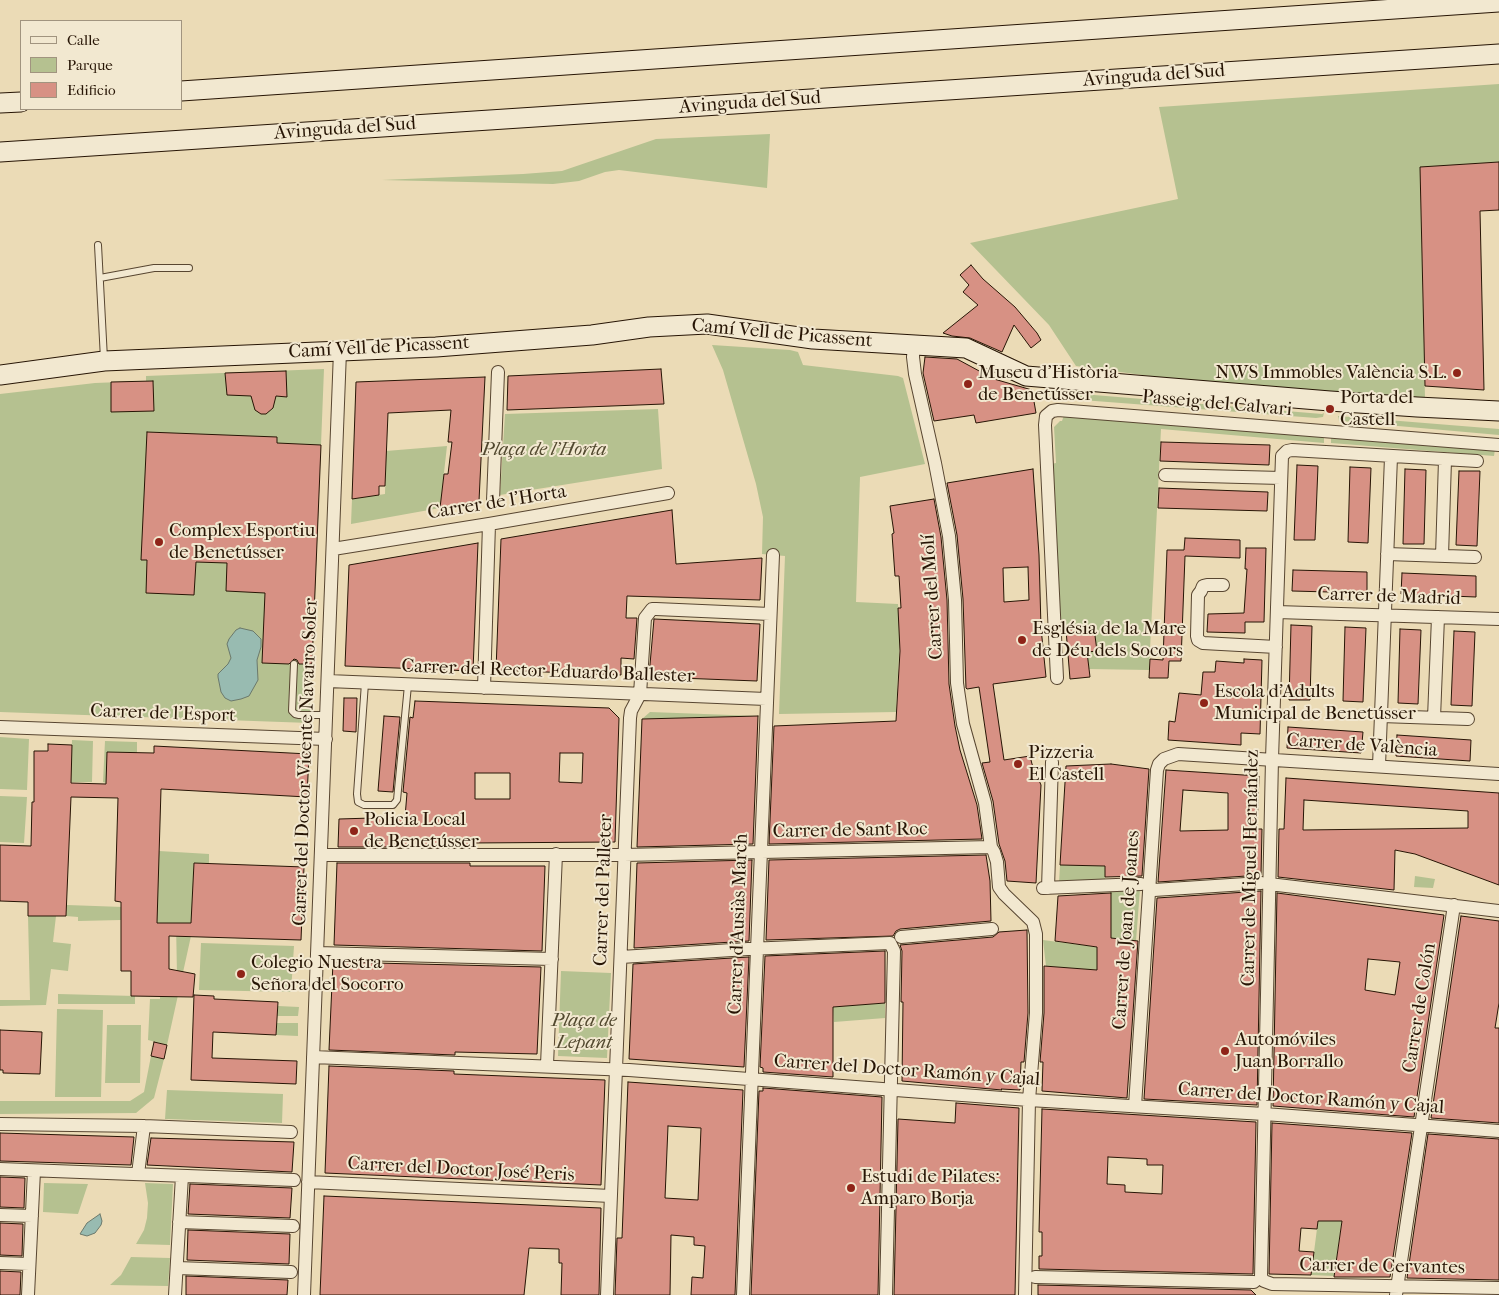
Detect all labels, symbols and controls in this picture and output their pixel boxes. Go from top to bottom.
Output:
legend [20,20,182,110]
text: Calle [67,31,100,49]
text: Parque [67,56,113,74]
street label: Avinguda del Sud [1082,60,1226,92]
text: Edificio [67,81,116,99]
street label: Avinguda del Sud [678,87,822,119]
street label: Avinguda del Sud [273,113,417,145]
street label: Camí Vell de Picassent [691,315,873,353]
street label: Camí Vell de Picassent [288,332,470,364]
place label: Museu d'Història de Benetússer [978,362,1118,406]
place label: NWS Immobles València S.L. [1215,362,1447,384]
marker: NWS Immobles València S.L. [1451,367,1463,379]
marker: Museu d'Història de Benetússer [962,378,974,390]
street label: Passeig del Calvari [1141,386,1293,422]
place label: Porta del Castell [1340,387,1413,431]
marker: Porta del Castell [1324,403,1336,415]
park label: Plaça de l'Horta [482,439,606,461]
street label: Carrer de l’Horta [426,481,568,525]
place label: Complex Esportiu de Benetússer [169,520,315,564]
street label: Carrer del Molí [917,534,949,660]
marker: Complex Esportiu de Benetússer [153,536,165,548]
street label: Carrer de Madrid [1317,583,1461,611]
street label: Carrer del Doctor Vicente Navarro Soler [289,598,323,926]
place label: Església de la Mare de Déu dels Socors [1032,618,1186,662]
marker: Església de la Mare de Déu dels Socors [1016,634,1028,646]
street label: Carrer del Rector Eduardo Ballester [401,655,695,689]
place label: Escola d'Adults Municipal de Benetússer [1214,681,1416,725]
marker: Escola d'Adults Municipal de Benetússer [1198,697,1210,709]
street label: Carrer de l'Esport [90,700,236,728]
street label: Carrer de València [1286,729,1438,763]
place label: Pizzeria El Castell [1028,742,1104,786]
street label: Carrer de Miguel Hernández [1238,749,1264,987]
marker: Pizzeria El Castell [1012,758,1024,770]
place label: Policia Local de Benetússer [364,809,479,853]
street label: Carrer del Palleter [590,814,618,966]
street label: Carrer de Sant Roc [772,818,928,844]
marker: Policia Local de Benetússer [348,825,360,837]
street label: Carrer de Joan de Joanes [1109,830,1145,1030]
street label: Carrer d'Ausiàs March [724,833,754,1015]
street label: Carrer de Colón [1399,942,1441,1074]
place label: Colegio Nuestra Señora del Socorro [251,952,404,996]
marker: Colegio Nuestra Señora del Socorro [235,968,247,980]
park label: Plaça de Lepant [551,1010,617,1054]
place label: Automóviles Juan Borrallo [1235,1029,1343,1073]
marker: Automóviles Juan Borrallo [1219,1045,1231,1057]
street label: Carrer del Doctor Ramón y Cajal [773,1050,1041,1092]
street label: Carrer del Doctor Ramón y Cajal [1177,1078,1445,1120]
street label: Carrer del Doctor José Peris [347,1153,575,1187]
place label: Estudi de Pilates: Amparo Borja [861,1166,1000,1210]
marker: Estudi de Pilates: Amparo Borja [845,1182,857,1194]
street label: Carrer de Cervantes [1299,1254,1465,1280]

